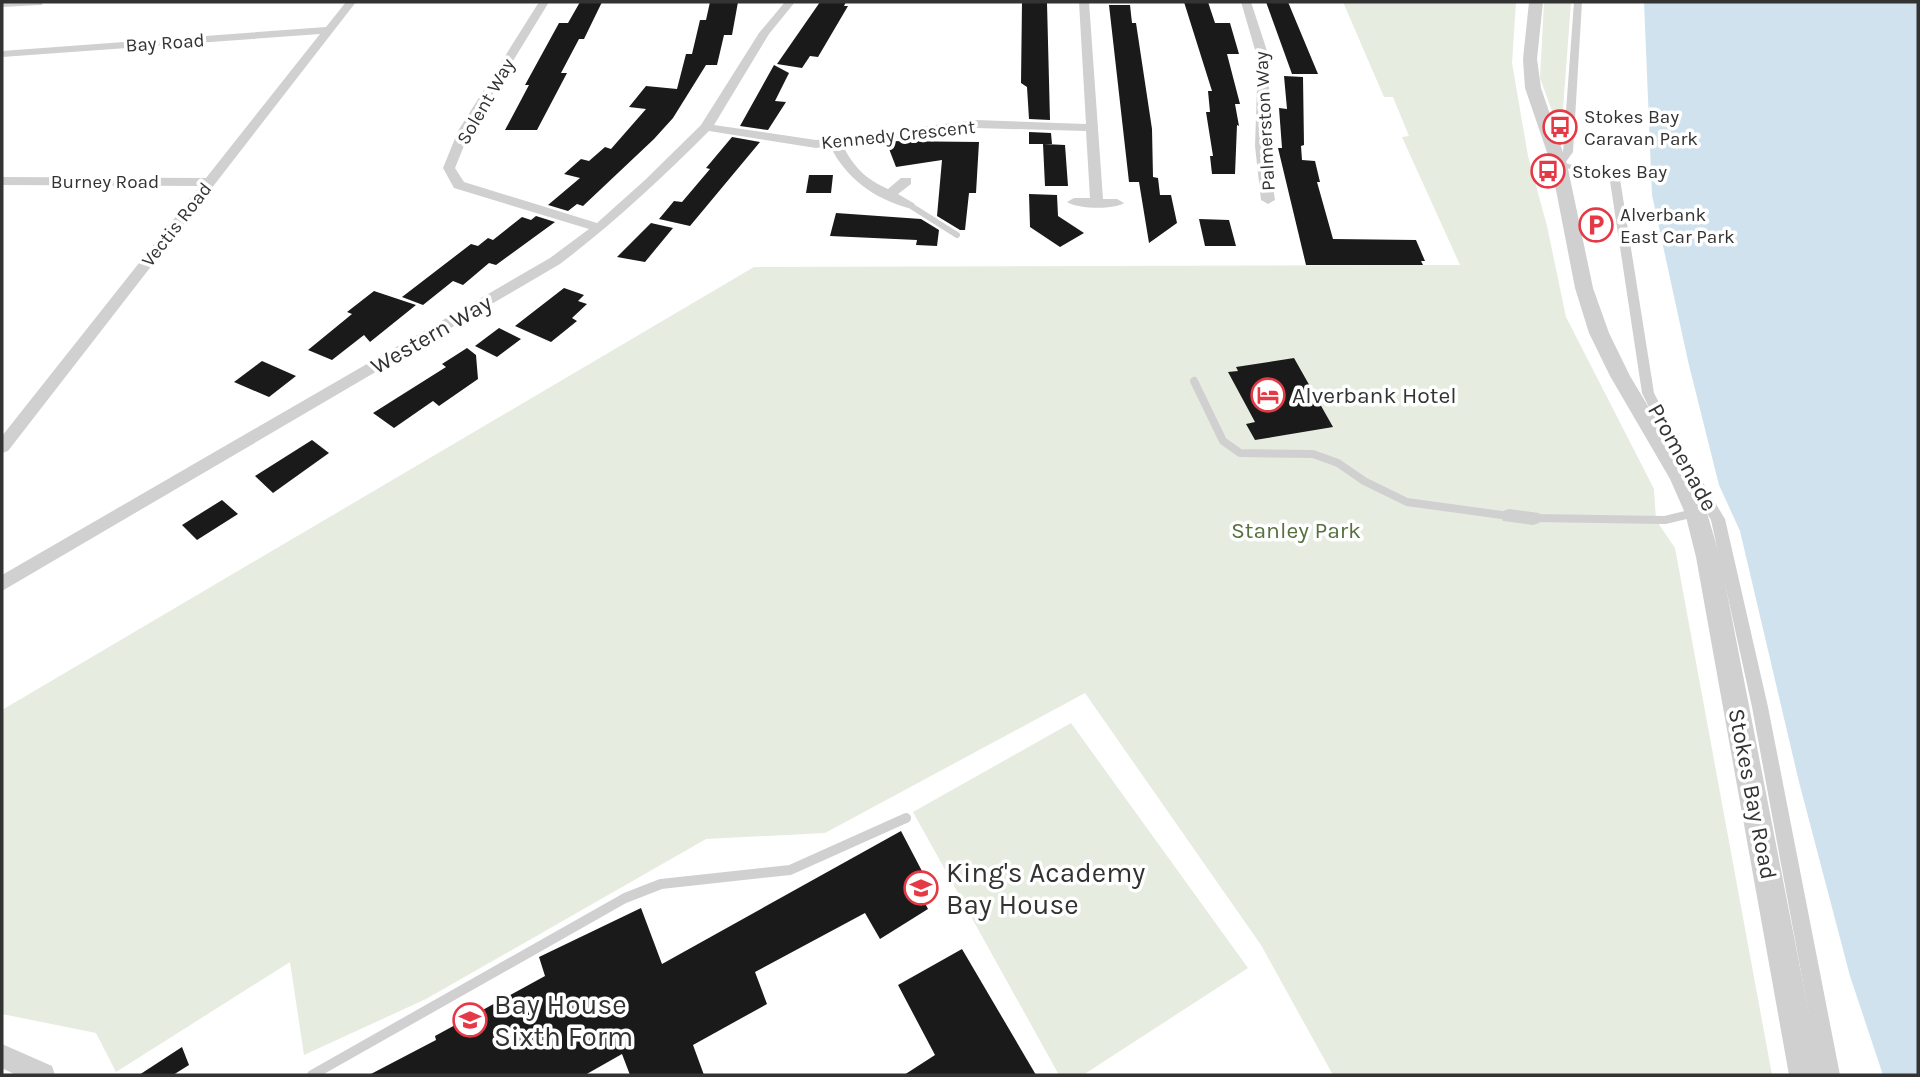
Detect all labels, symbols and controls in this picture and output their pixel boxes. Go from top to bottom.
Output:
street label: Bay Road [125,29,205,57]
street label: Palmerston Way [1250,50,1280,191]
street label: Solent Way [452,54,519,148]
place label: Stokes Bay Caravan Park [1584,106,1698,150]
bus stop icon: Stokes Bay Caravan Park [1541,108,1579,146]
street label: Kennedy Crescent [820,116,976,154]
bus stop icon: Stokes Bay [1529,152,1567,190]
place label: Stokes Bay [1572,161,1667,183]
street label: Burney Road [51,171,159,193]
street label: Vectis Road [137,178,216,271]
place label: Alverbank East Car Park [1620,204,1735,248]
parking icon: Alverbank East Car Park [1577,206,1615,244]
street label: Western Way [366,289,497,380]
hotel icon: Alverbank Hotel [1249,376,1287,414]
place label: Alverbank Hotel [1292,382,1457,409]
street label: Promenade [1642,399,1723,516]
park label: Stanley Park [1231,517,1361,544]
street label: Stokes Bay Road [1723,706,1782,882]
place label: King's Academy Bay House [946,856,1145,921]
school or university icon: King's Academy Bay House [902,869,940,907]
place label: Bay House Sixth Form [494,988,633,1053]
school or university icon: Bay House Sixth Form [451,1001,489,1039]

